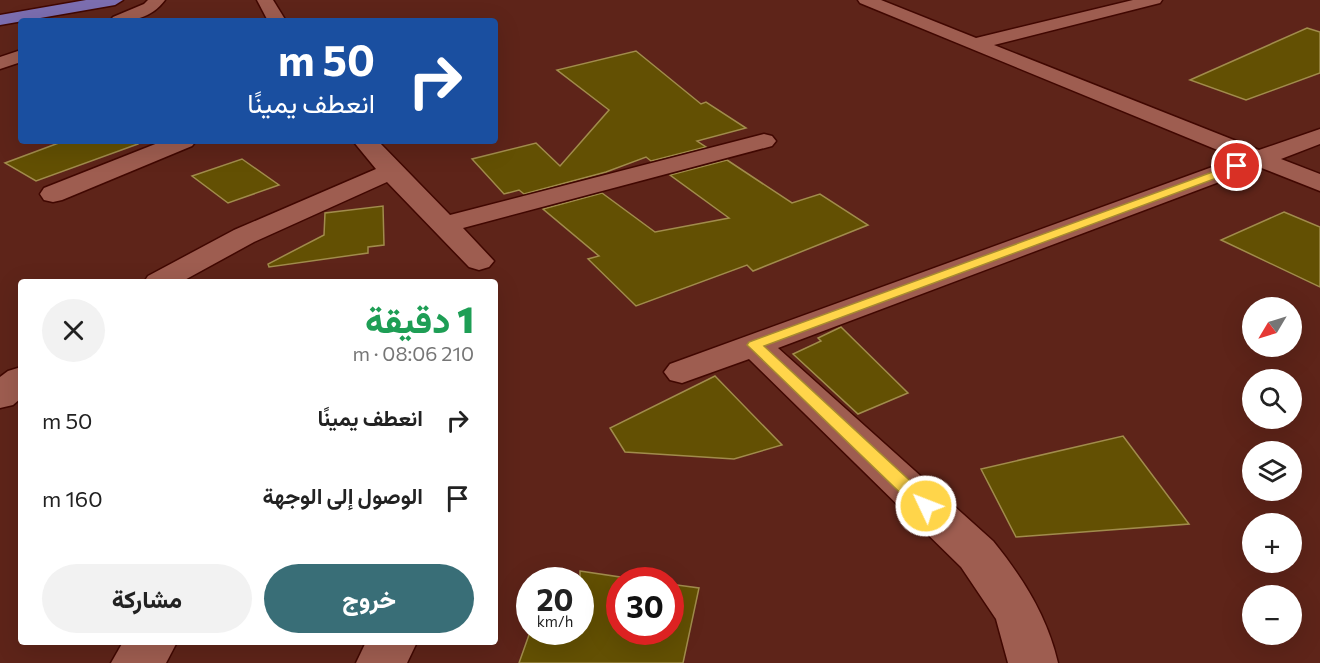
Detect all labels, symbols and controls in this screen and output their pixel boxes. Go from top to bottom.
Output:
text: 50 m [278,33,375,85]
icon: right [396,42,474,120]
text: انعطف يمينًا [247,86,375,119]
pin [1211,140,1262,191]
icon: arrive [1220,149,1253,182]
text: 1 دقيقة [365,296,474,340]
north arrow [1242,297,1302,357]
map controls [1242,297,1302,645]
button: close [42,299,105,362]
text: 210 m · 08:06 [353,341,474,365]
button: search [1242,369,1302,429]
text: انعطف يمينًا [317,404,423,431]
icon: right [441,404,474,437]
text: 50 m [42,407,92,434]
button: layers [1242,441,1302,501]
position arrow [894,474,958,538]
text: الوصول إلى الوجهة [263,482,423,509]
icon: arrive [441,482,474,515]
text: 160 m [42,485,103,512]
button: + [1242,513,1302,573]
button: مشاركة [42,564,252,633]
button: خروج [264,564,474,633]
speed limit sign: 30 [606,567,684,645]
text: 20 [537,580,573,617]
button: − [1242,585,1302,645]
text: km/h [537,612,573,630]

